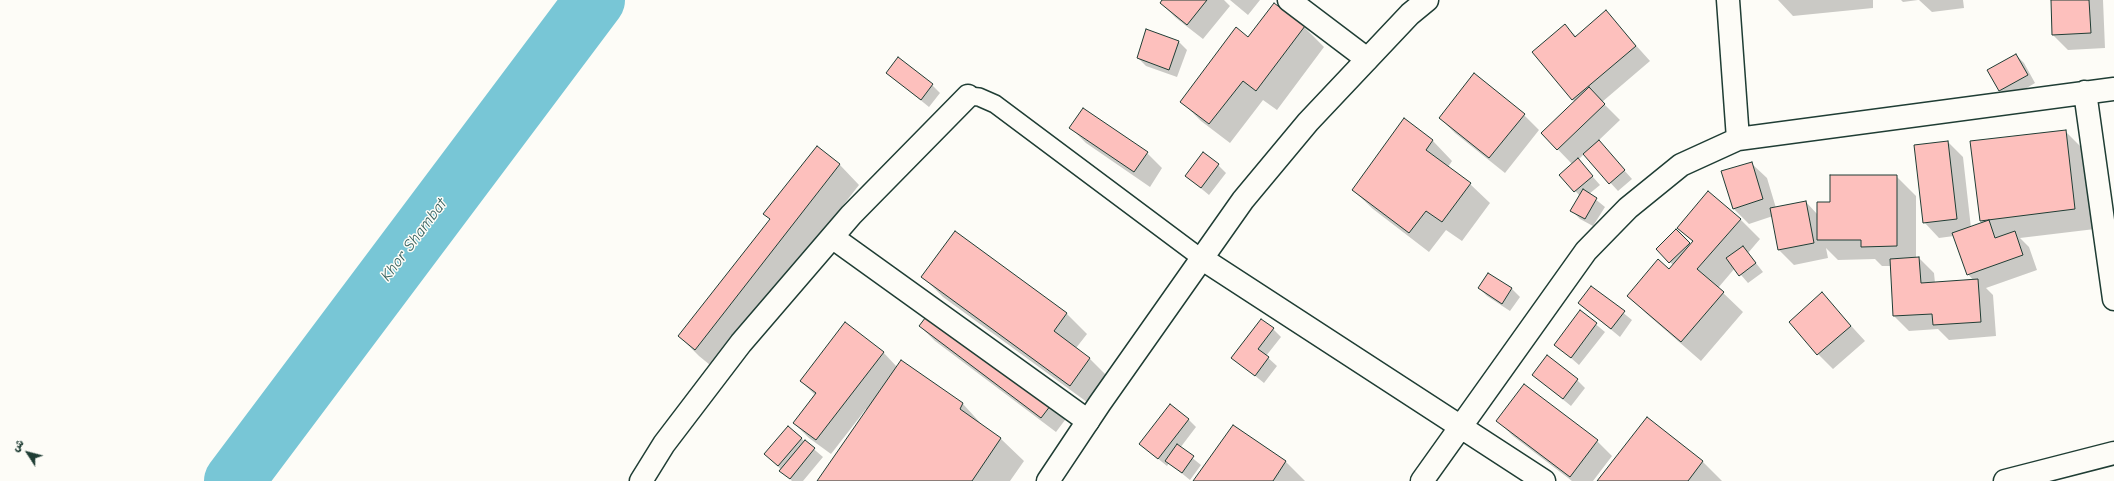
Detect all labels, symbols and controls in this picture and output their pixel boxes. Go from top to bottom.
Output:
water label: Khor Shambat [377,195,451,285]
north arrow [8,433,48,473]
text: ش [9,437,27,454]

